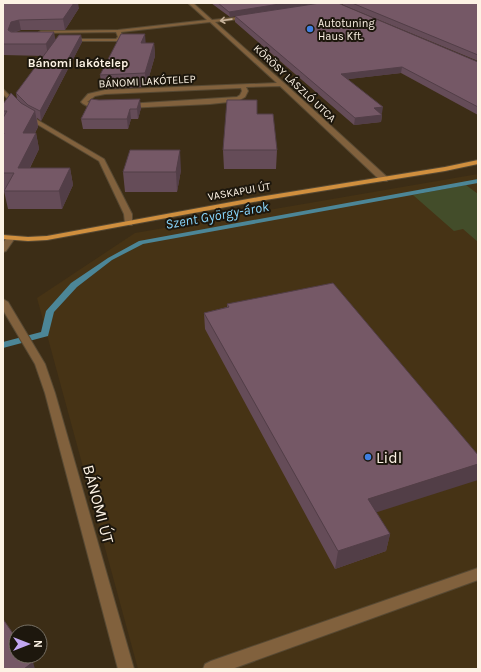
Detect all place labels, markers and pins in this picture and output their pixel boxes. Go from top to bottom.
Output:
place label: Autotuning Haus Kft. [318,17,375,43]
marker: Autotuning Haus Kft. [305,24,315,34]
place label: Lidl [376,448,402,467]
marker: Lidl [363,452,373,462]

